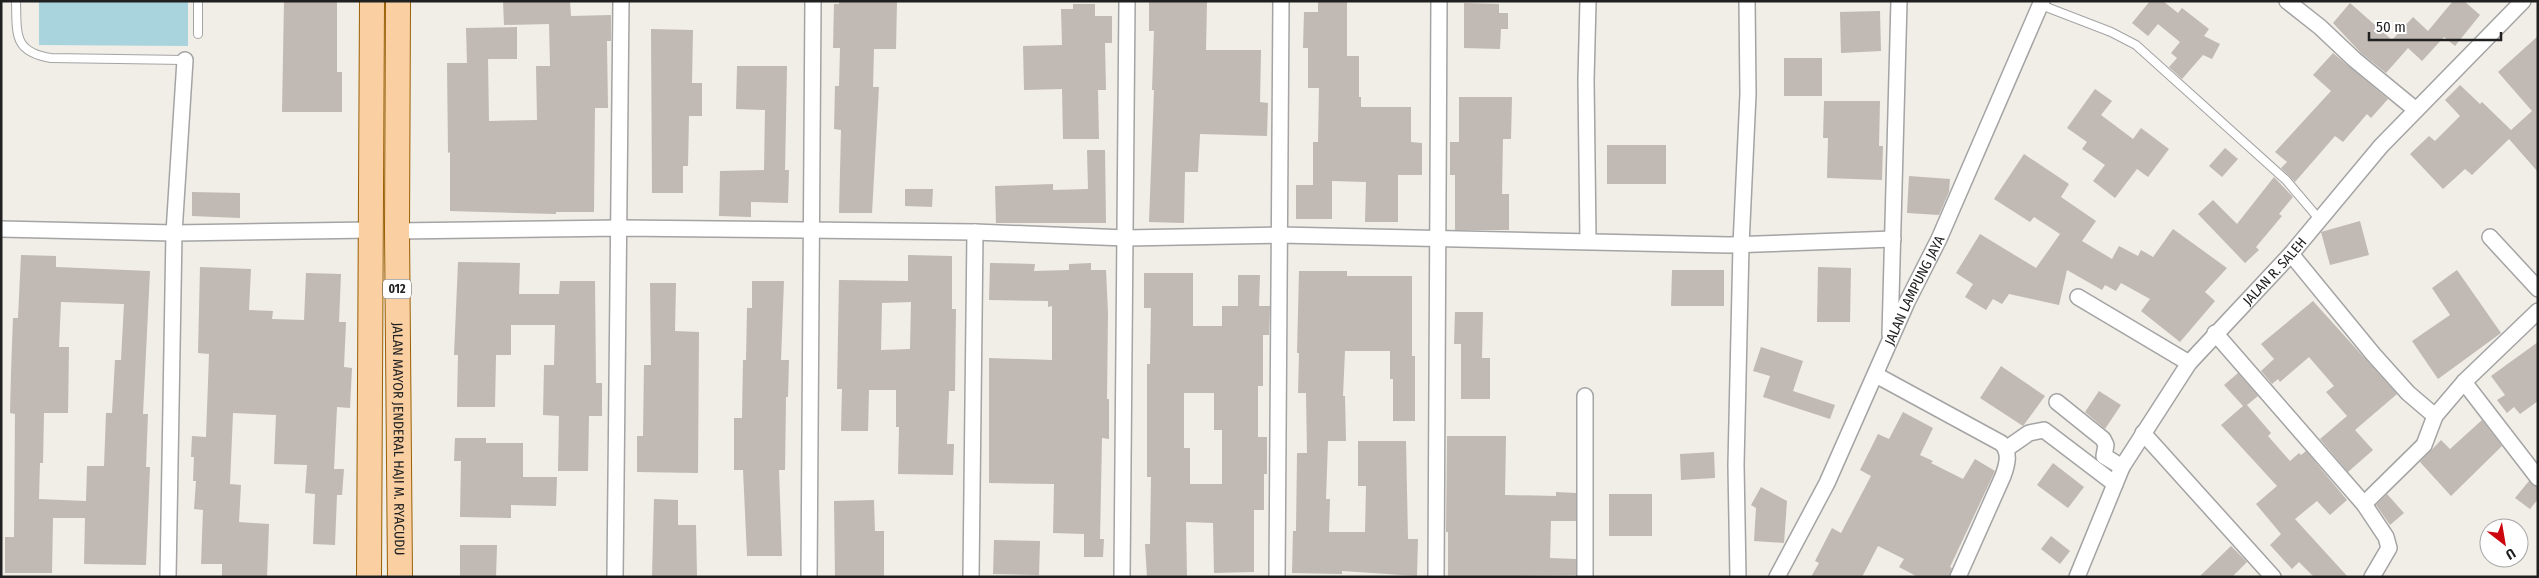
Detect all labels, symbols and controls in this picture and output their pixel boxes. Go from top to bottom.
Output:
scale bar [2369,10,2502,42]
text: 50 m [2376,18,2406,36]
street label: JALAN LAMPUNG JAYA [1881,232,1948,348]
street label: JALAN R. SALEH [2239,234,2310,309]
road number: 012 [383,280,411,298]
street label: JALAN MAYOR JENDERAL HAJI M. RYACUDU [389,322,408,556]
north arrow [2479,518,2529,568]
text: U [2503,544,2518,563]

